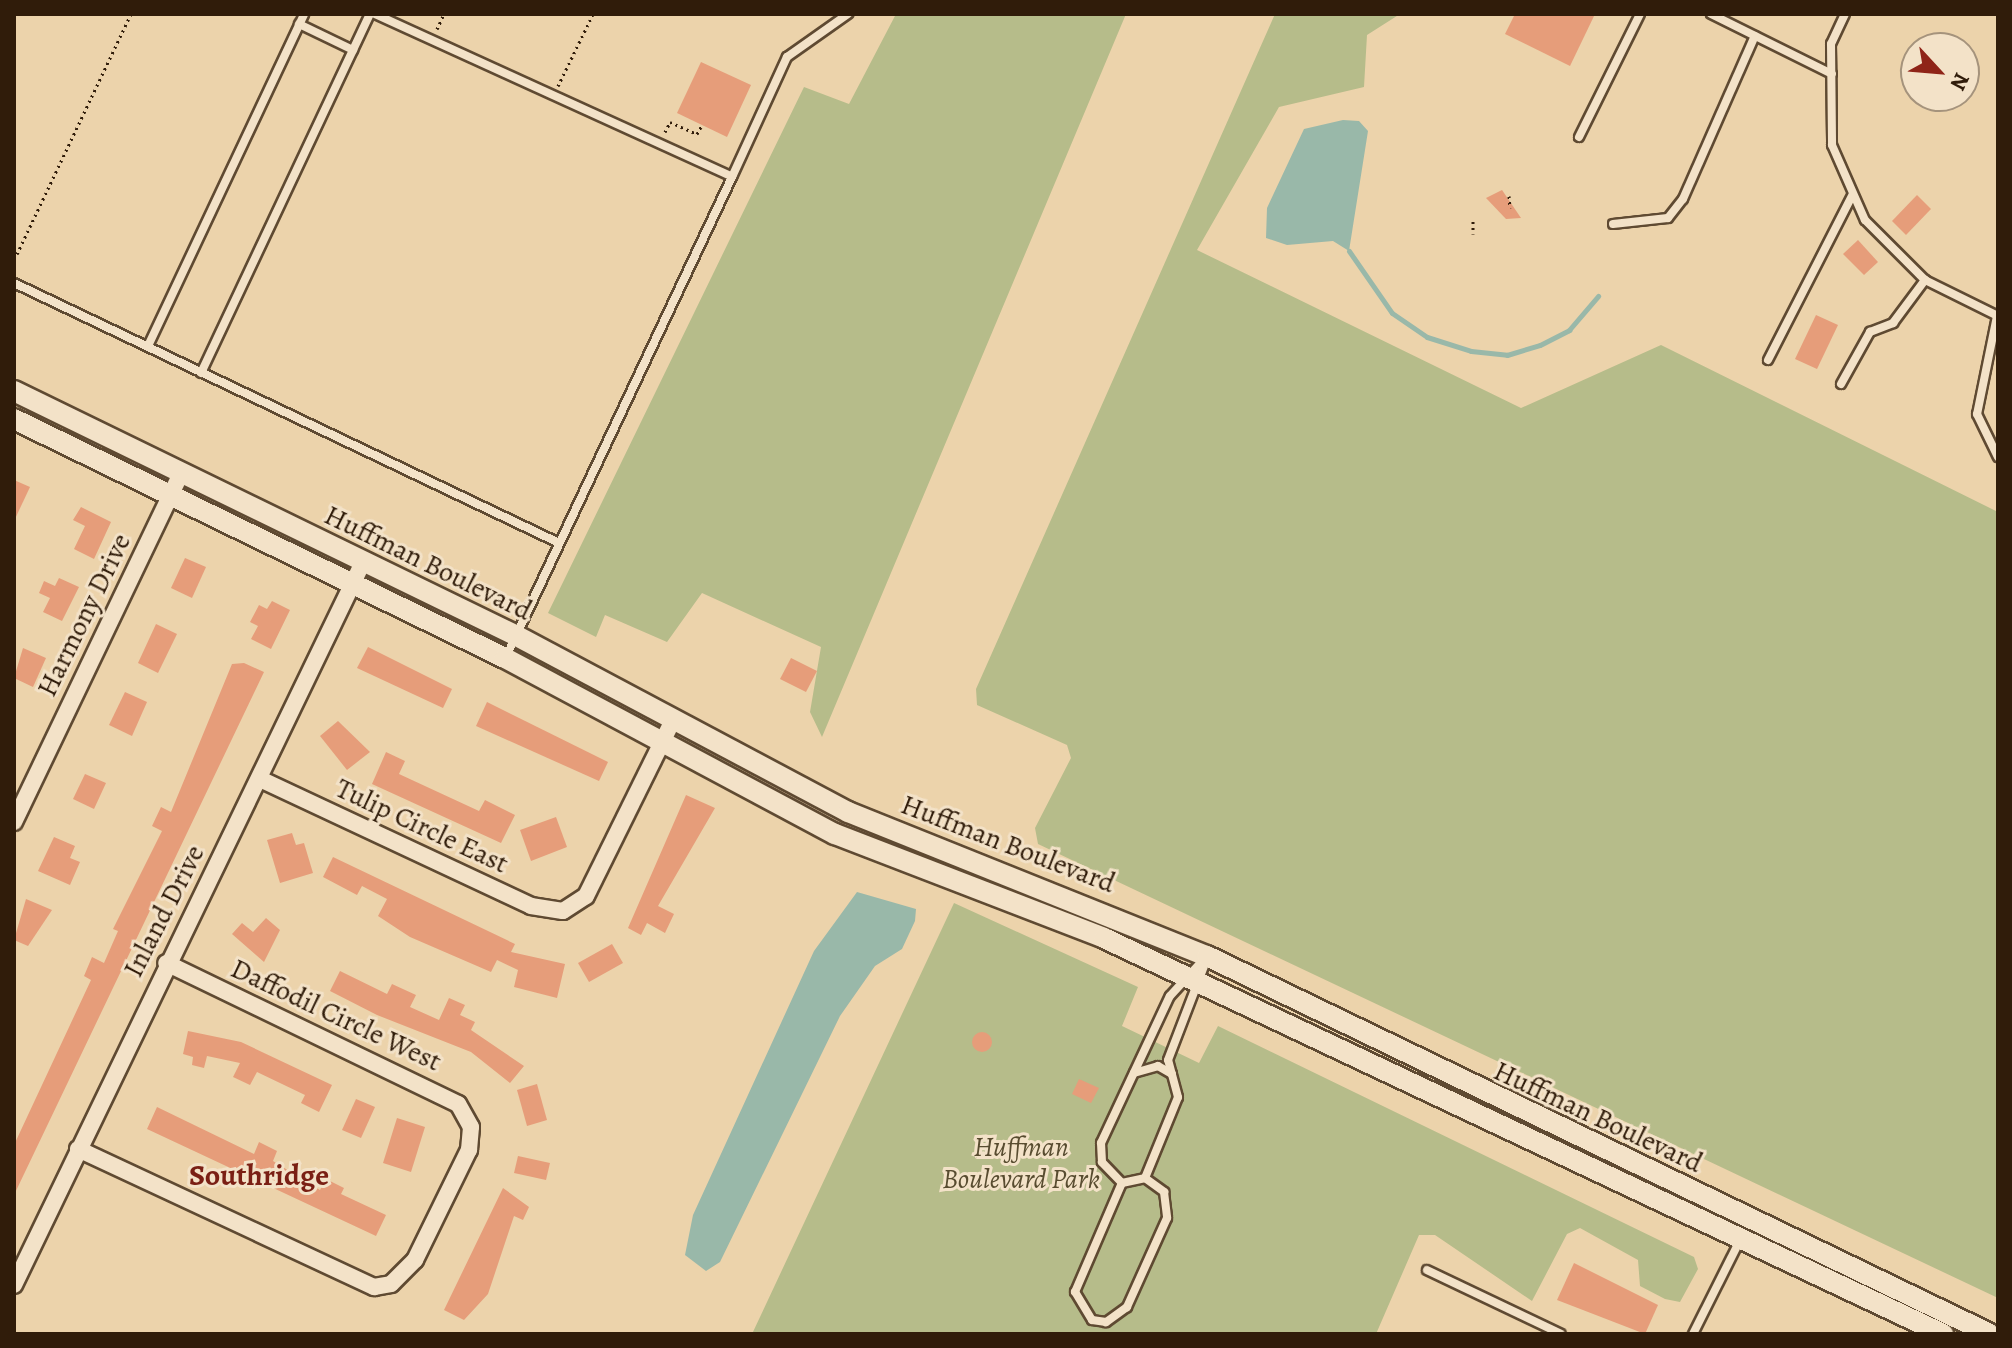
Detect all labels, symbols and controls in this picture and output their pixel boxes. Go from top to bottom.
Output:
north arrow [1900,32,1980,112]
text: N [1943,68,1977,95]
street label: Huffman Boulevard [319,498,537,628]
street label: Harmony Drive [30,528,138,702]
street label: Tulip Circle East [330,771,514,881]
street label: Huffman Boulevard [896,788,1120,900]
street label: Inland Drive [116,839,212,983]
street label: Daffodil Circle West [225,952,447,1078]
street label: Huffman Boulevard [1488,1054,1708,1180]
park label: Huffman Boulevard Park [942,1130,1100,1196]
district label: Southridge [189,1157,329,1193]

